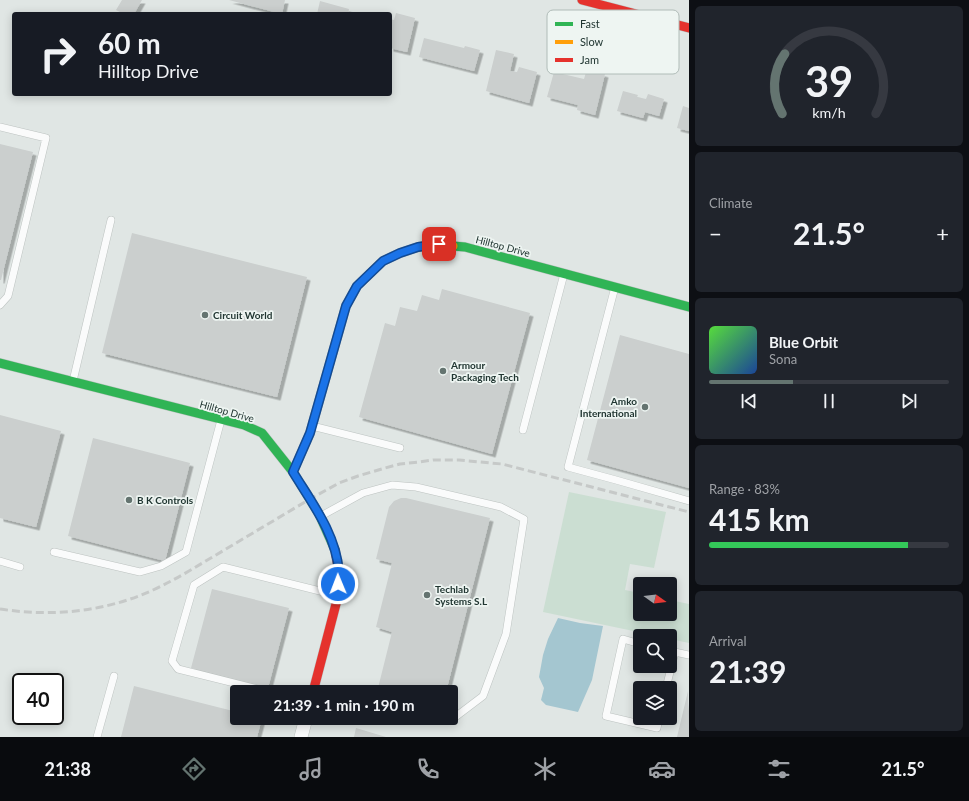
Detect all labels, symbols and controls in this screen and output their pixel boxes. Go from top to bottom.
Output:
legend [547,10,679,74]
text: Fast [580,17,600,30]
text: 60 m [98,26,161,60]
icon: right [32,28,84,80]
text: Slow [580,35,604,48]
text: Jam [580,53,599,66]
text: 39 [805,56,853,106]
text: Hilltop Drive [98,60,199,82]
text: km/h [812,104,846,121]
text: Climate [709,195,752,211]
text: 21.5° [793,215,865,251]
text: − [709,220,722,247]
text: + [936,220,949,247]
pin [422,227,456,261]
icon: arrive [428,233,450,255]
street label: Hilltop Drive [474,233,532,259]
place label: Circuit World [213,309,273,321]
marker: Circuit World [200,310,210,320]
text: Blue Orbit [769,333,838,351]
text: Sona [769,351,797,367]
place label: Armour Packaging Tech [450,359,519,383]
marker: Armour Packaging Tech [438,366,448,376]
icon: previous [738,390,760,412]
icon: pause [818,390,840,412]
icon: next [898,390,920,412]
place label: Amko International [580,395,637,419]
street label: Hilltop Drive [198,398,256,424]
marker: Amko International [640,402,650,412]
text: Range · 83% [709,481,780,497]
place label: B K Controls [137,494,194,506]
marker: B K Controls [124,495,134,505]
text: 415 km [709,501,810,537]
position arrow [317,563,359,605]
north arrow [633,577,677,621]
map controls [633,577,677,725]
place label: Techlab Systems S.L [435,583,488,607]
marker: Techlab Systems S.L [422,590,432,600]
button: search [633,629,677,673]
text: Arrival [709,633,746,649]
text: 21:39 [709,653,786,689]
speed limit sign: 40 [12,673,64,725]
button: layers [633,681,677,725]
text: 21:39 · 1 min · 190 m [274,696,414,714]
icon: directions [180,755,208,783]
icon: music [297,755,325,783]
icon: phone [414,755,442,783]
icon: climate [531,755,559,783]
icon: car [648,755,676,783]
icon: filters [765,755,793,783]
text: 21:38 [44,758,91,780]
text: 21.5° [881,758,925,780]

